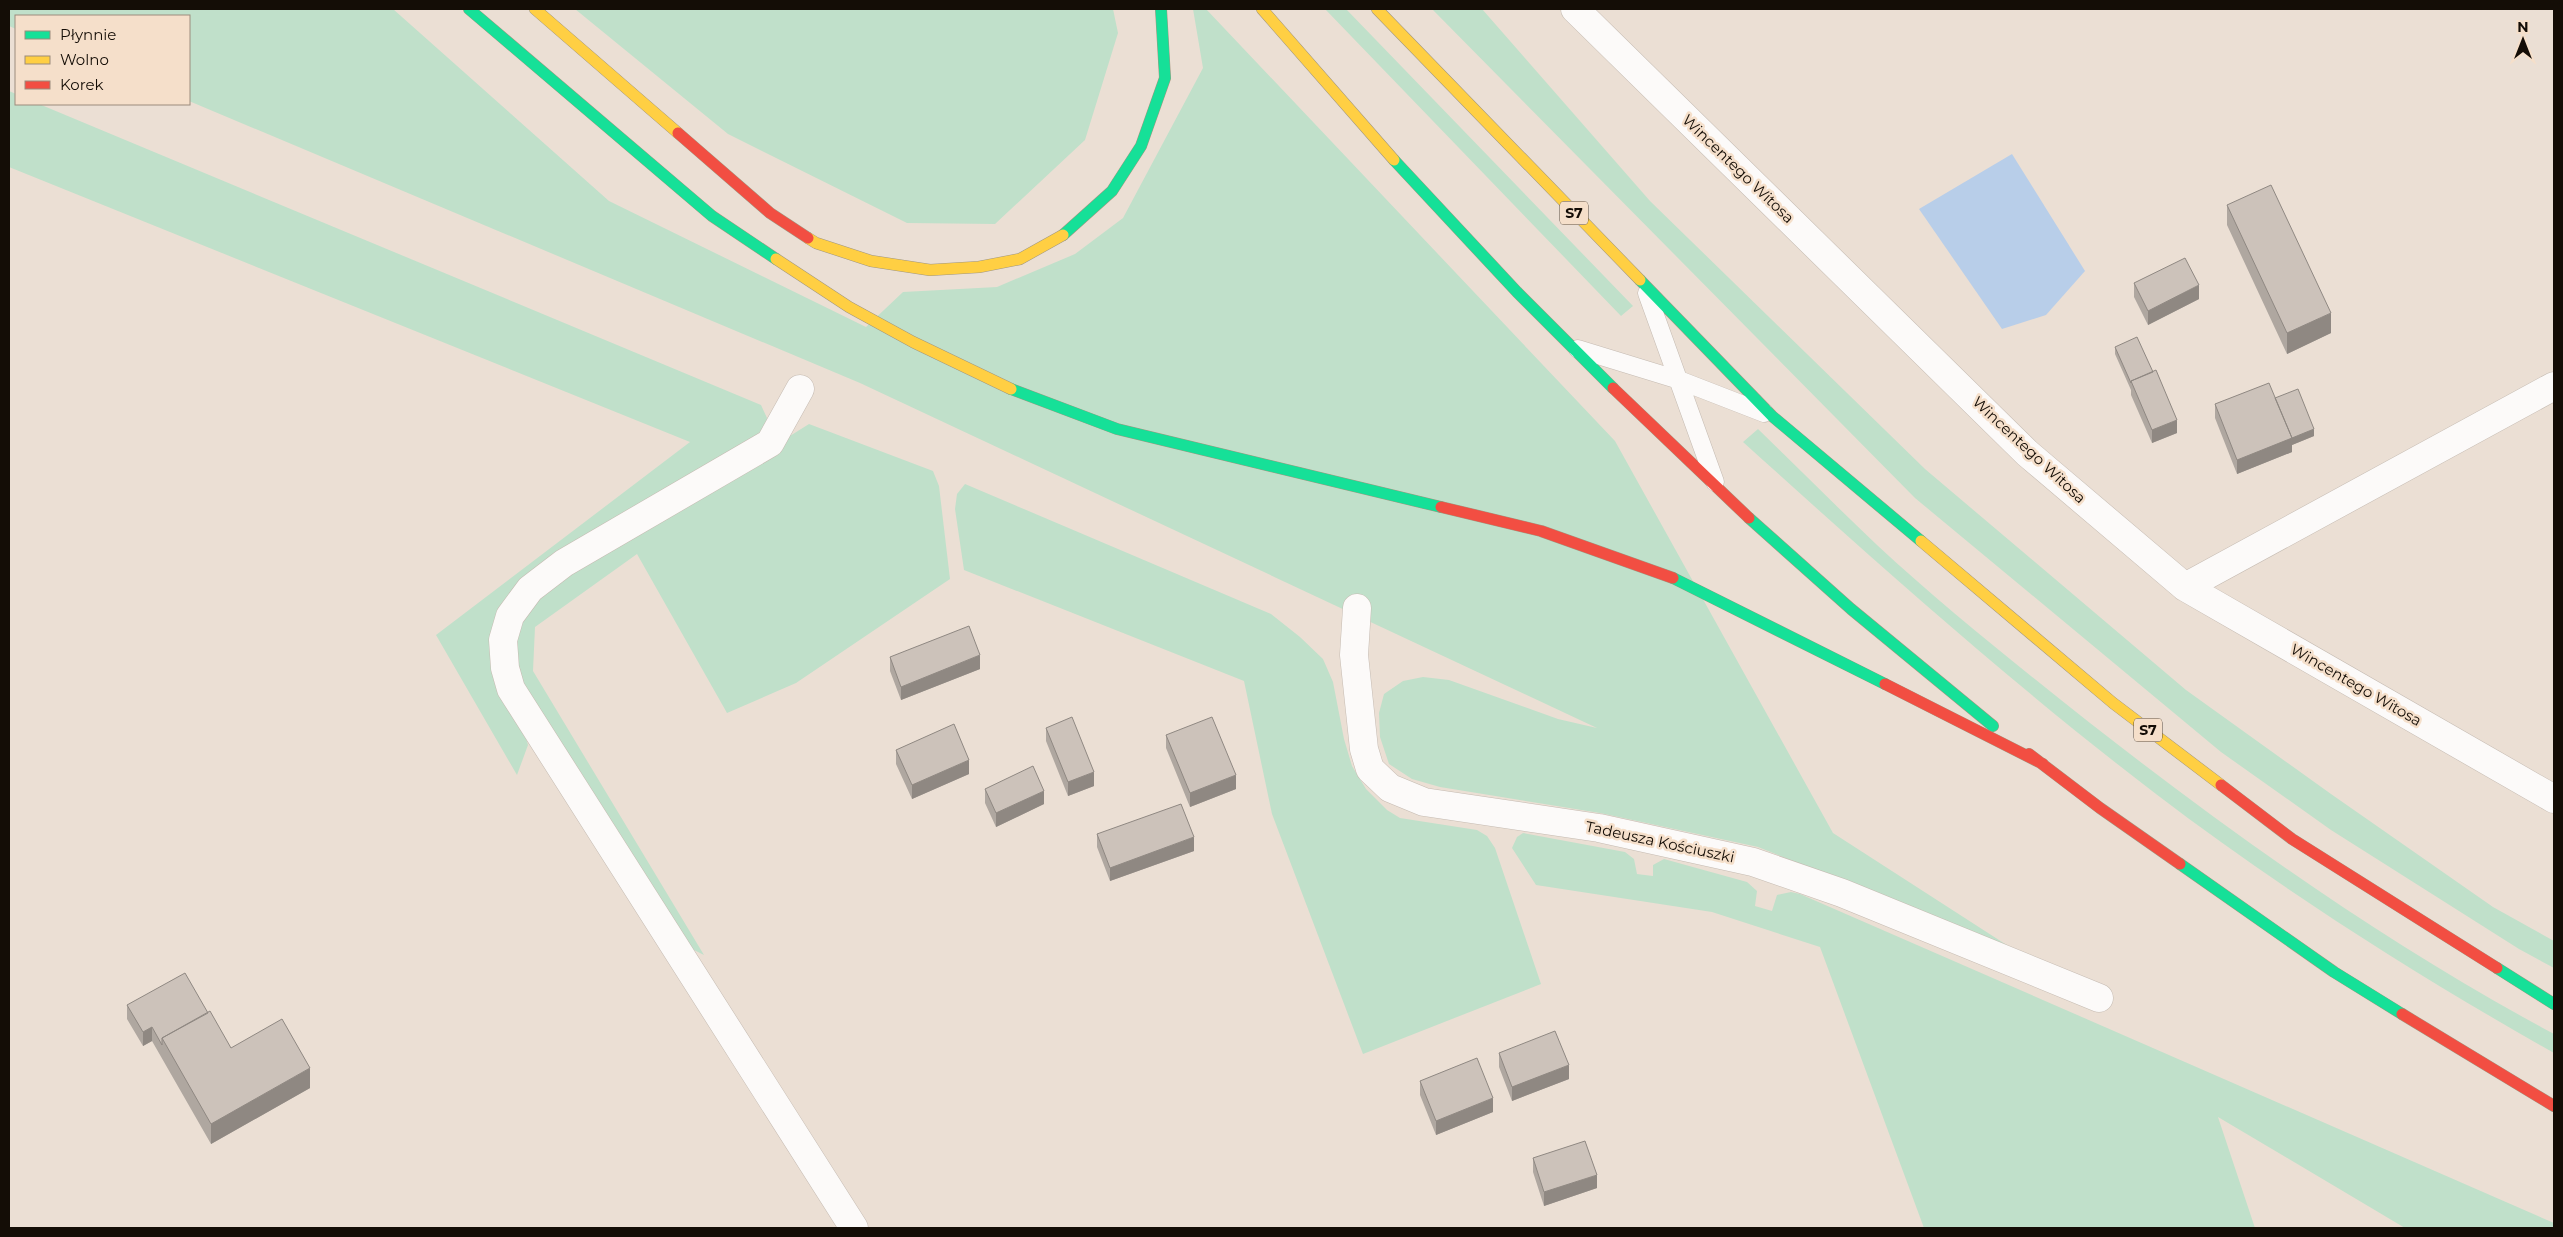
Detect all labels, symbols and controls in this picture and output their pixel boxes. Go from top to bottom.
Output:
legend [15,15,190,105]
north arrow [2498,15,2548,65]
text: N [2517,18,2529,36]
text: Płynnie [60,25,116,44]
text: Wolno [60,50,109,69]
text: Korek [60,75,104,94]
street label: Wincentego Witosa [1678,110,1798,227]
road number: S7 [1560,202,1588,224]
street label: Wincentego Witosa [1969,392,2090,507]
street label: Wincentego Witosa [2287,639,2425,730]
road number: S7 [2134,718,2162,742]
street label: Tadeusza Kościuszki [1584,816,1736,867]

